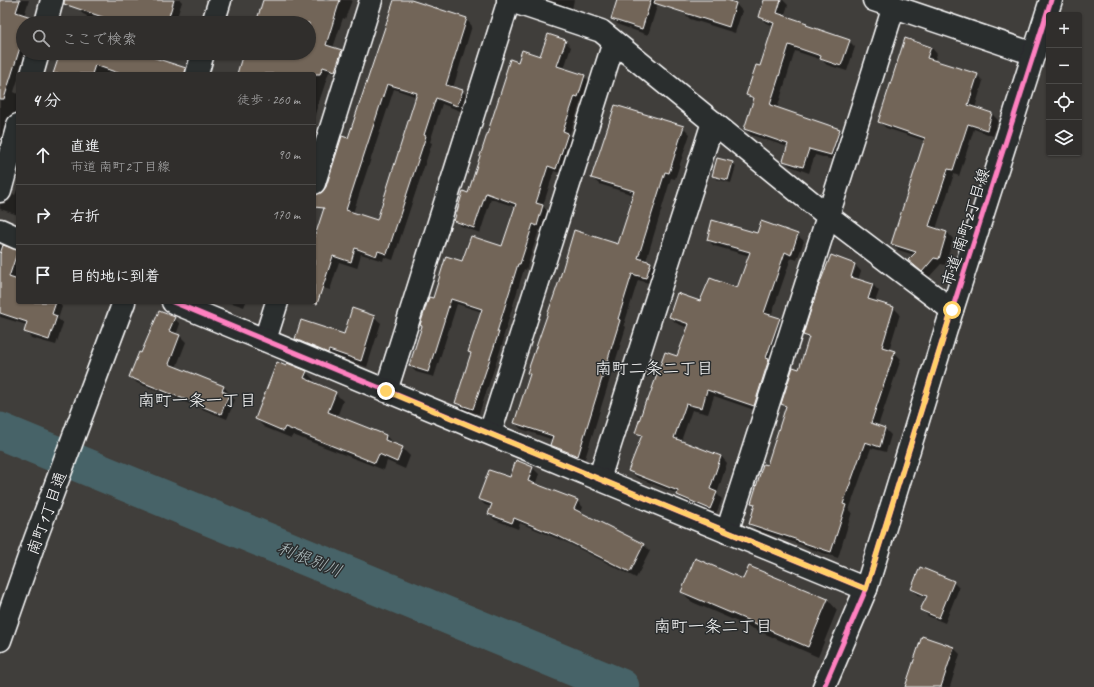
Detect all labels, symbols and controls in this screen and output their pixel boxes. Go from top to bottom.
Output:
map controls [1046,12,1082,156]
button: + [1046,12,1082,48]
search box [16,16,316,60]
icon: search [30,27,52,49]
text: ここで検索 [62,30,137,49]
button: − [1046,48,1082,84]
button: locate [1046,84,1082,120]
text: 4 分 [32,90,61,111]
text: 徒歩 · 260 m [237,92,300,108]
button: layers [1046,120,1082,156]
text: 直進 [70,137,100,156]
icon: ahead [32,144,54,166]
text: 90 m [278,147,300,163]
text: 市道 南町2丁目線 [70,159,170,175]
street label: 市道 南町2丁目線 [937,166,994,289]
icon: right [32,204,54,226]
text: 右折 [70,207,100,226]
text: 170 m [272,207,300,223]
icon: arrive [32,264,54,286]
text: 目的地に到着 [70,267,160,286]
route start [943,301,961,319]
district label: 南町二条二丁目 [595,358,714,379]
route end [377,382,395,400]
district label: 南町一条一丁目 [138,390,257,411]
street label: 南町1丁目通 [23,469,71,558]
water label: 利根別川 [274,537,345,582]
district label: 南町一条二丁目 [654,616,773,637]

